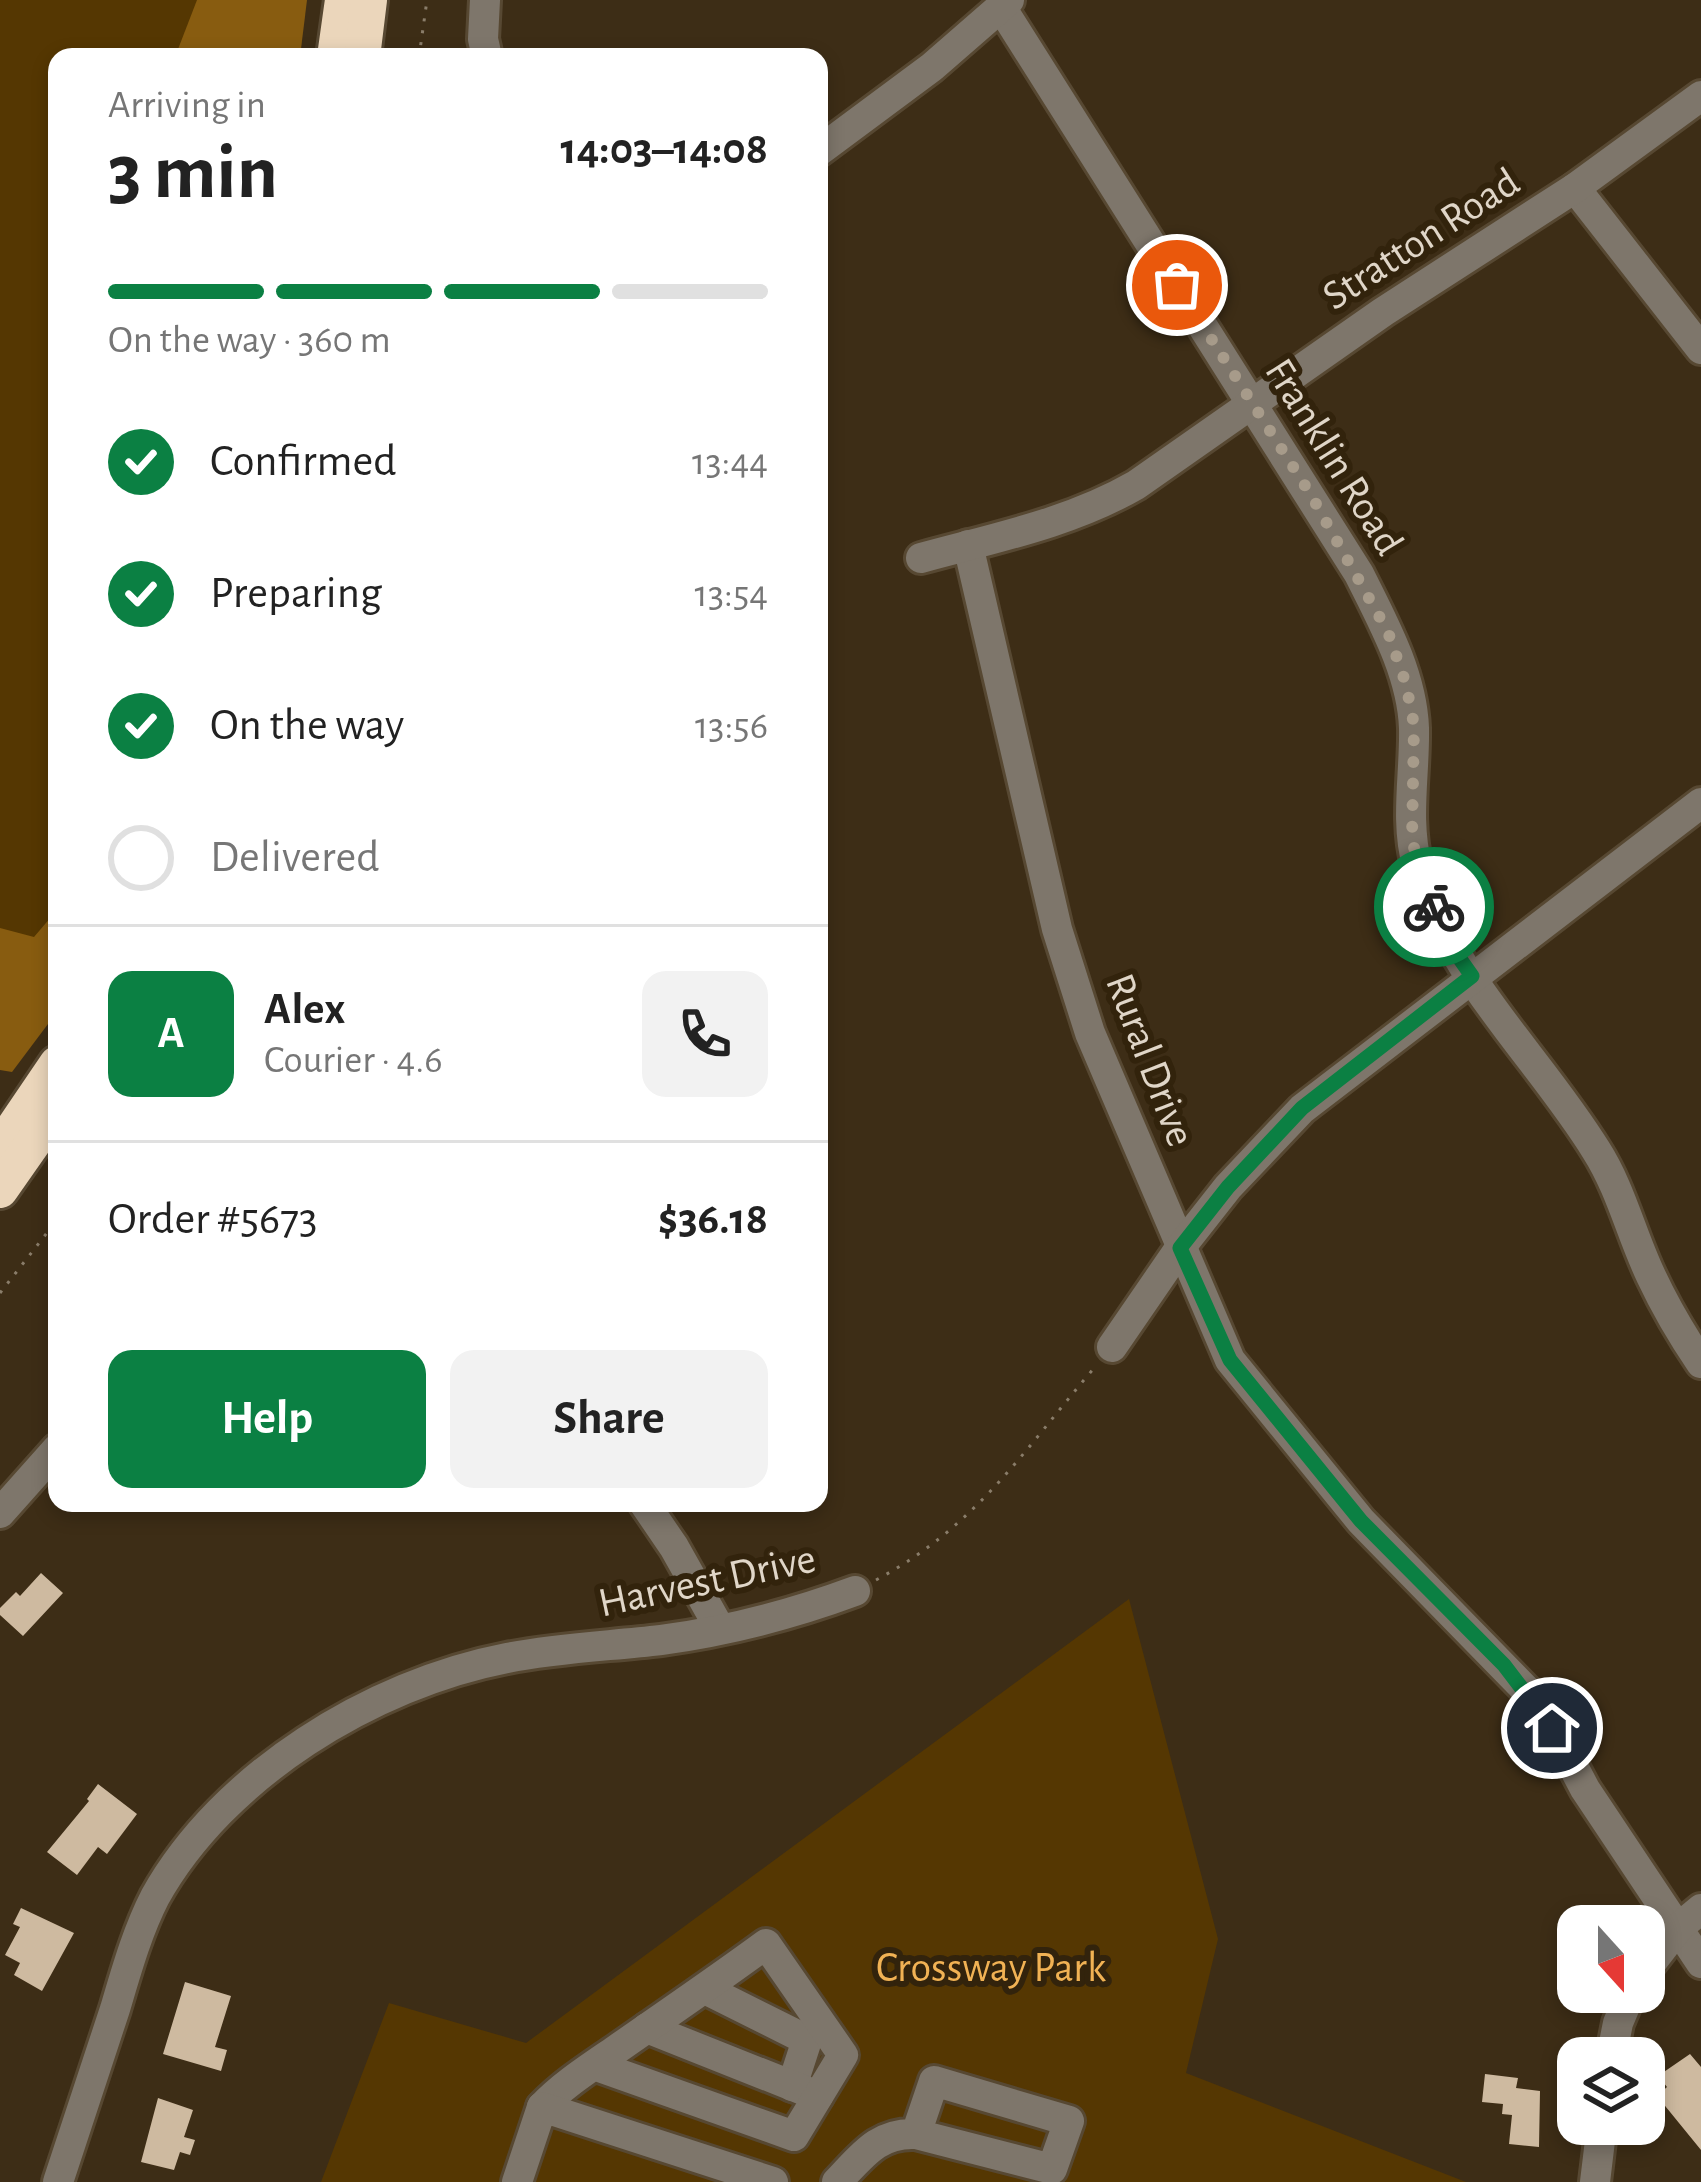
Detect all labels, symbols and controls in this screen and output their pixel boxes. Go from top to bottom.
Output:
text: Arriving in [108,86,266,125]
text: 14:03–14:08 [561,127,768,172]
text: 3 min [108,135,278,213]
street label: Stratton Road [1315,160,1527,318]
pin [1126,234,1228,336]
icon: bag [1144,252,1210,318]
text: On the way · 360 m [108,321,391,360]
street label: Franklin Road [1257,352,1411,562]
icon: check [108,429,174,495]
text: Confirmed [210,439,396,484]
text: 13:44 [692,443,768,482]
icon: check [108,561,174,627]
text: Preparing [210,571,382,616]
text: 13:54 [695,575,768,614]
icon: check [108,693,174,759]
text: On the way [210,703,404,748]
text: 13:56 [695,707,768,746]
text: Delivered [210,835,379,880]
courier [1374,847,1494,967]
icon: bike [1401,874,1467,940]
street label: Rural Drive [1098,968,1202,1152]
button: phone [642,971,768,1097]
text: Alex [264,987,345,1032]
text: A [157,1011,185,1056]
text: Courier · 4.6 [264,1041,443,1080]
text: Order #5673 [108,1197,318,1242]
text: $36.18 [658,1197,768,1242]
button: Help [108,1350,426,1488]
button: Share [450,1350,768,1488]
street label: Harvest Drive [595,1538,819,1624]
pin [1501,1677,1603,1779]
icon: home [1519,1695,1585,1761]
north arrow [1557,1905,1665,2013]
map controls [1557,1905,1665,2145]
park label: Crossway Park [876,1947,1106,1989]
button: layers [1557,2037,1665,2145]

